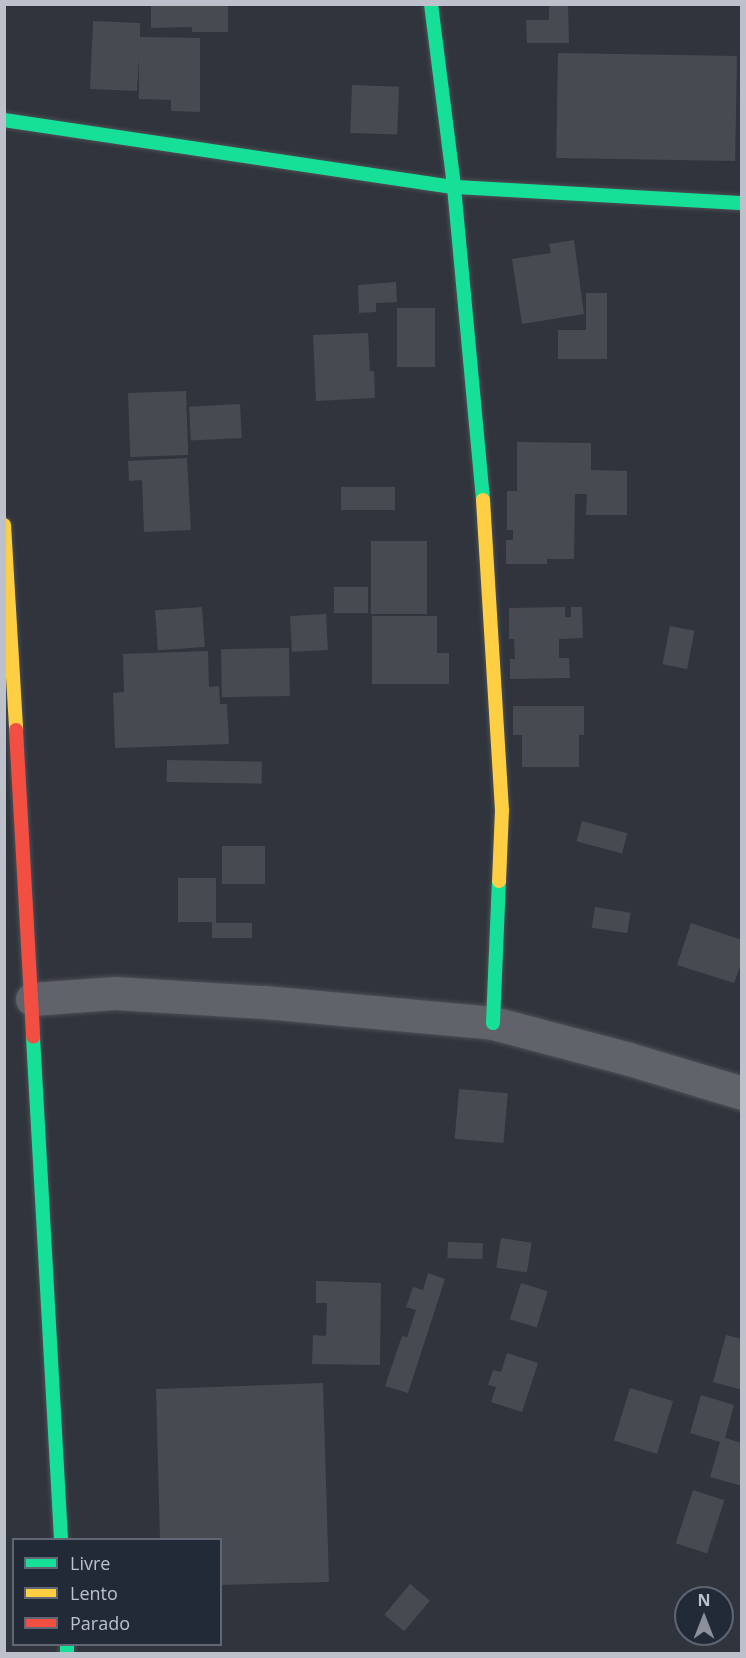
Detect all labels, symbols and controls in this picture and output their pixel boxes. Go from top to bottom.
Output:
legend [12,1538,222,1646]
text: Livre [70,1551,110,1575]
text: Lento [70,1581,118,1605]
north arrow [674,1586,734,1646]
text: N [697,1589,711,1611]
text: Parado [70,1611,130,1635]

